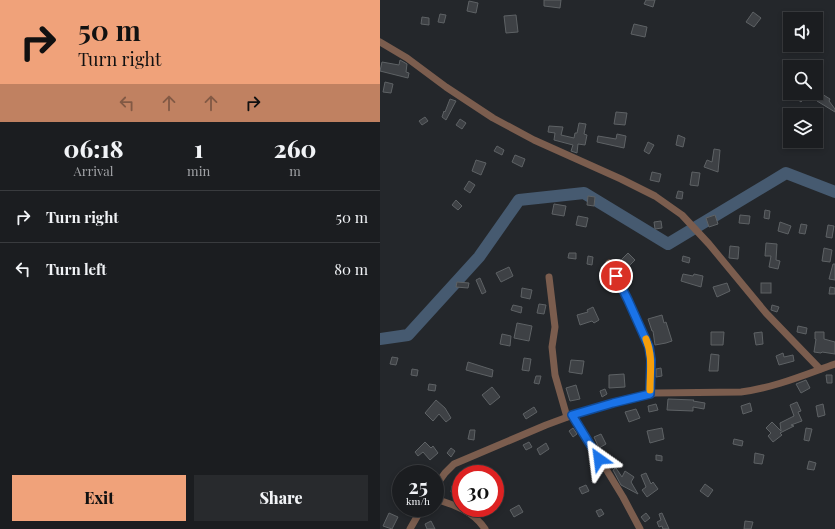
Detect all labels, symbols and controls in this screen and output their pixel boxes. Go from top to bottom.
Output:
text: 50 m [78,11,141,48]
map controls [783,12,823,148]
button: sound [783,12,823,52]
icon: right [12,16,64,68]
text: Turn right [78,47,161,71]
button: search [783,60,823,100]
icon: left [116,92,138,114]
icon: ahead [158,92,180,114]
icon: ahead [200,92,222,114]
icon: right [242,92,264,114]
button: layers [783,108,823,148]
text: 06:18 [64,132,124,164]
text: 1 [194,132,203,164]
text: 260 [274,132,316,164]
text: Arrival [74,162,114,179]
text: min [187,162,210,179]
text: m [289,162,301,179]
icon: right [12,206,34,228]
text: Turn right [46,207,119,227]
text: 50 m [336,207,368,227]
icon: left [12,258,34,280]
text: Turn left [46,259,107,279]
text: 80 m [334,259,368,279]
pin [599,259,633,293]
icon: arrive [605,265,627,287]
position arrow [578,438,620,480]
speed limit sign: 30 [452,465,504,517]
text: 25 [408,472,428,499]
button: Exit [12,475,186,521]
button: Share [194,475,368,521]
text: km/h [406,494,430,508]

